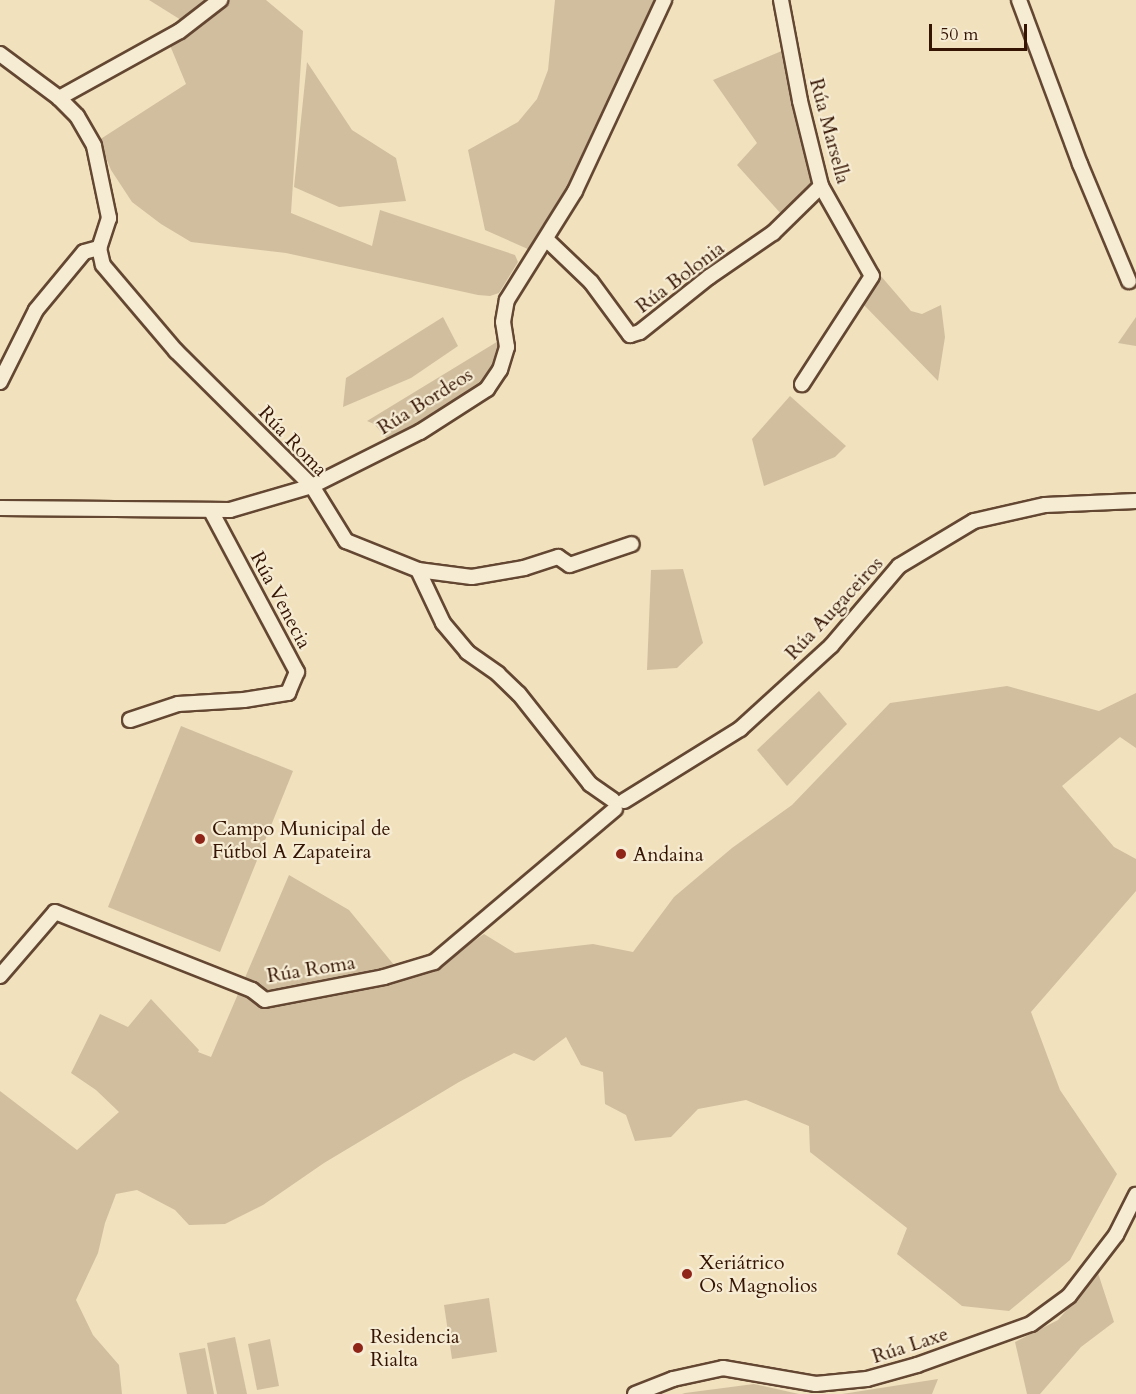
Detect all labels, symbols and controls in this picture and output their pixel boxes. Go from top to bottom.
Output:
scale bar [932,12,1030,50]
text: 50 m [940,22,979,47]
street label: Rúa Marsella [804,76,856,186]
street label: Rúa Bolonia [631,236,729,318]
street label: Rúa Bordeos [373,362,477,440]
street label: Rúa Roma [253,401,333,481]
street label: Rúa Venecia [245,547,317,653]
street label: Rúa Augaceiros [780,551,888,665]
place label: Campo Municipal de Fútbol A Zapateira [212,816,391,863]
marker: Campo Municipal de Fútbol A Zapateira [193,832,207,846]
place label: Andaina [633,842,704,866]
marker: Andaina [614,847,628,861]
street label: Rúa Roma [265,950,357,988]
place label: Xeriátrico Os Magnolios [699,1250,817,1297]
marker: Xeriátrico Os Magnolios [680,1267,694,1281]
street label: Rúa Laxe [869,1321,951,1369]
place label: Residencia Rialta [370,1324,460,1371]
marker: Residencia Rialta [351,1341,365,1355]

